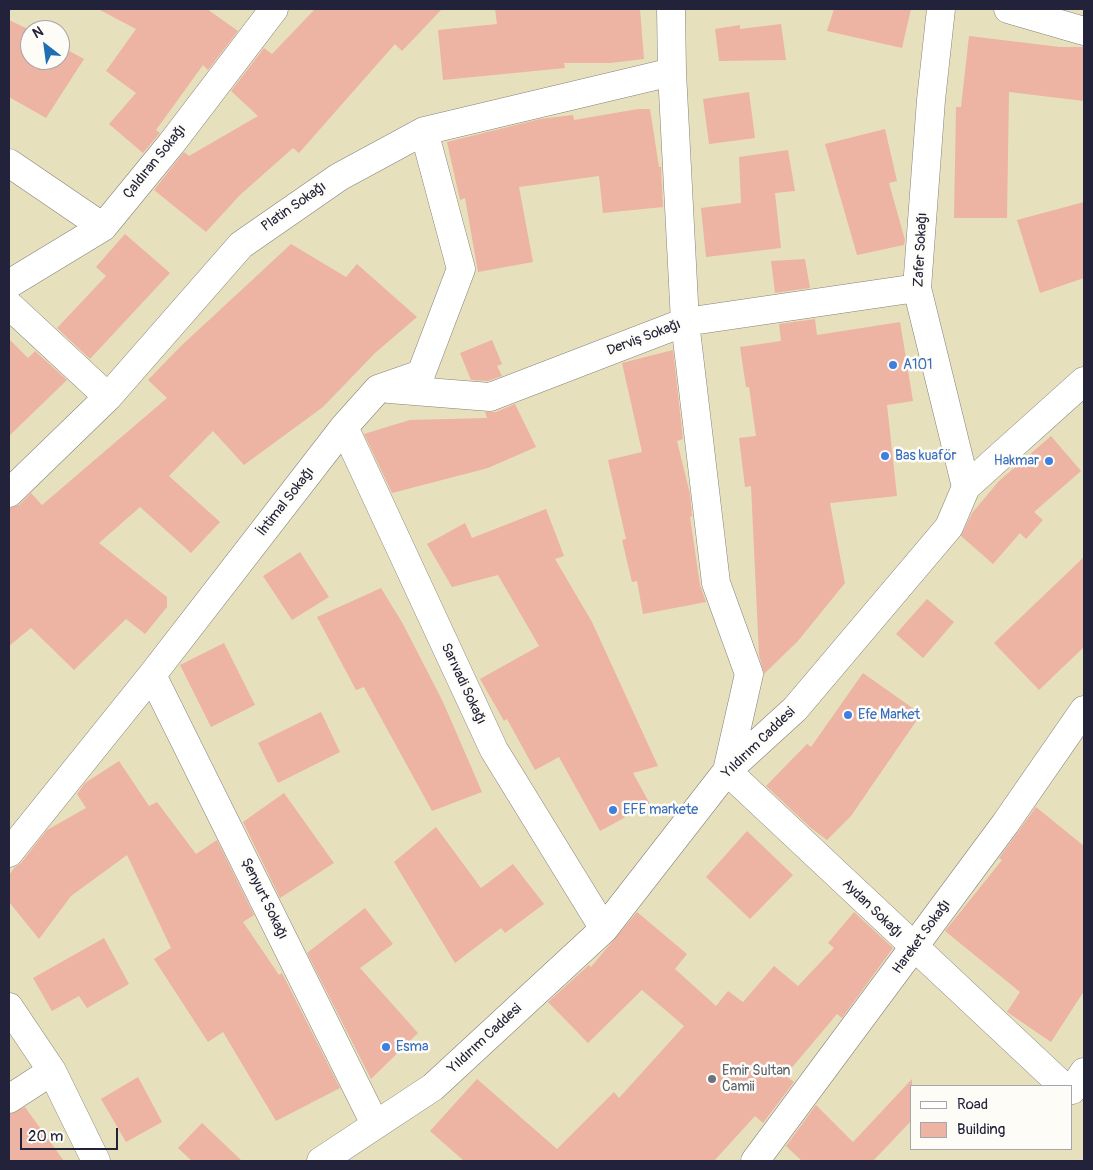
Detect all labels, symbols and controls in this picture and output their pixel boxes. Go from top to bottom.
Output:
north arrow [20,20,70,70]
text: N [29,23,46,42]
street label: Çaldıran Sokağı [120,122,190,202]
street label: Platin Sokağı [258,179,330,235]
street label: Zafer Sokağı [911,212,931,288]
street label: Derviş Sokağı [605,316,683,360]
place label: A101 [903,357,933,373]
marker: A101 [887,359,899,371]
place label: Bas kuaför [895,448,956,464]
marker: Bas kuaför [879,450,891,462]
place label: Hakmar [994,453,1039,469]
marker: Hakmar [1043,455,1055,467]
street label: İhtimal Sokağı [254,464,318,540]
street label: Sarıvadi Sokağı [437,641,489,727]
street label: Yıldırım Caddesi [719,704,799,782]
place label: Efe Market [858,707,920,723]
marker: Efe Market [842,709,854,721]
place label: EFE markete [623,802,698,818]
marker: EFE markete [607,804,619,816]
street label: Şenyurt Sokağı [237,856,291,942]
street label: Aydan Sokağı [838,876,906,942]
street label: Hareket Sokağı [889,897,955,977]
street label: Yıldırım Caddesi [445,1001,525,1077]
place label: Esma [396,1039,428,1055]
marker: Esma [380,1041,392,1053]
place label: Emir Sultan Camii [722,1063,790,1096]
marker: Emir Sultan Camii [706,1073,718,1085]
legend [910,1085,1073,1150]
text: Road [957,1095,988,1114]
scale bar [22,1118,120,1150]
text: Building [957,1120,1005,1139]
text: 20 m [28,1127,63,1146]

